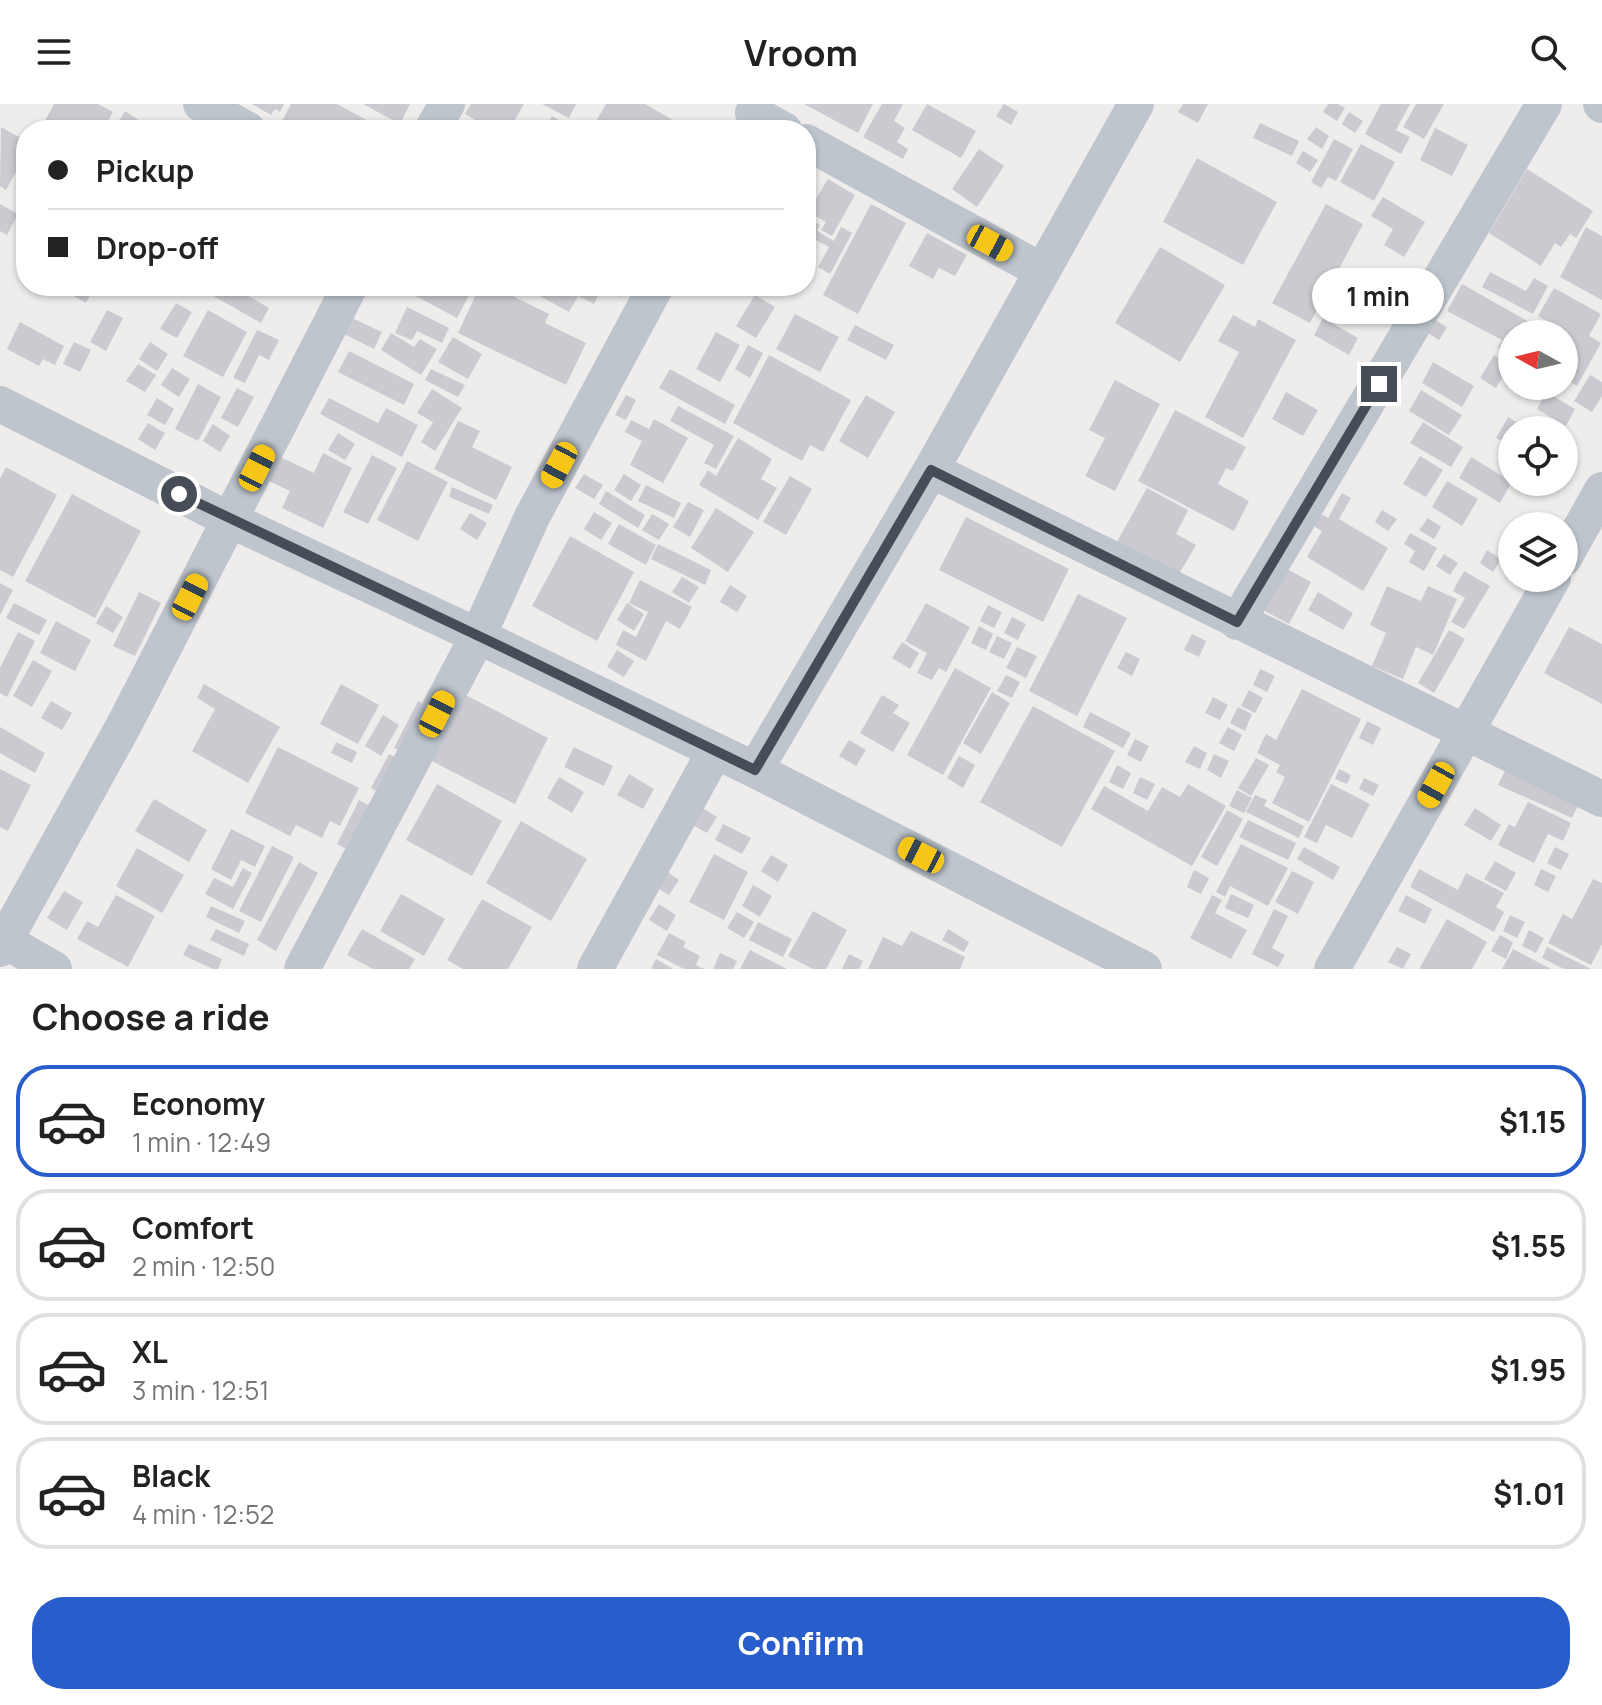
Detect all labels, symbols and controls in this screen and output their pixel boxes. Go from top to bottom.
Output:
text: Vroom [744,28,858,77]
icon: menu [32,30,76,74]
icon: search [1526,30,1570,74]
text: Pickup [96,150,194,191]
car [963,221,1017,265]
text: Drop-off [96,227,218,268]
callout: 1 min [1313,268,1445,324]
text: 1 min [1346,278,1410,314]
north arrow [1498,320,1578,400]
map controls [1498,320,1578,592]
route end [1361,366,1397,402]
button: locate [1498,416,1578,496]
car [537,438,581,492]
car [235,441,279,495]
route start [161,476,197,512]
button: layers [1498,512,1578,592]
car [168,570,212,624]
car [415,687,459,741]
car [1414,758,1458,812]
car [894,833,948,877]
text: Choose a ride [32,992,270,1041]
text: Economy [132,1083,265,1124]
icon: car [36,1085,108,1157]
text: $1.15 [1499,1101,1566,1142]
text: 1 min · 12:49 [132,1124,271,1160]
text: Comfort [132,1207,254,1248]
icon: car [36,1209,108,1281]
text: $1.55 [1491,1225,1566,1266]
text: 2 min · 12:50 [132,1248,275,1284]
text: XL [132,1331,168,1372]
icon: car [36,1333,108,1405]
text: $1.95 [1490,1349,1566,1390]
text: 3 min · 12:51 [132,1372,269,1408]
text: Black [132,1455,210,1496]
icon: car [36,1457,108,1529]
text: $1.01 [1493,1473,1566,1514]
text: 4 min · 12:52 [132,1496,274,1532]
button: Confirm [32,1597,1570,1689]

